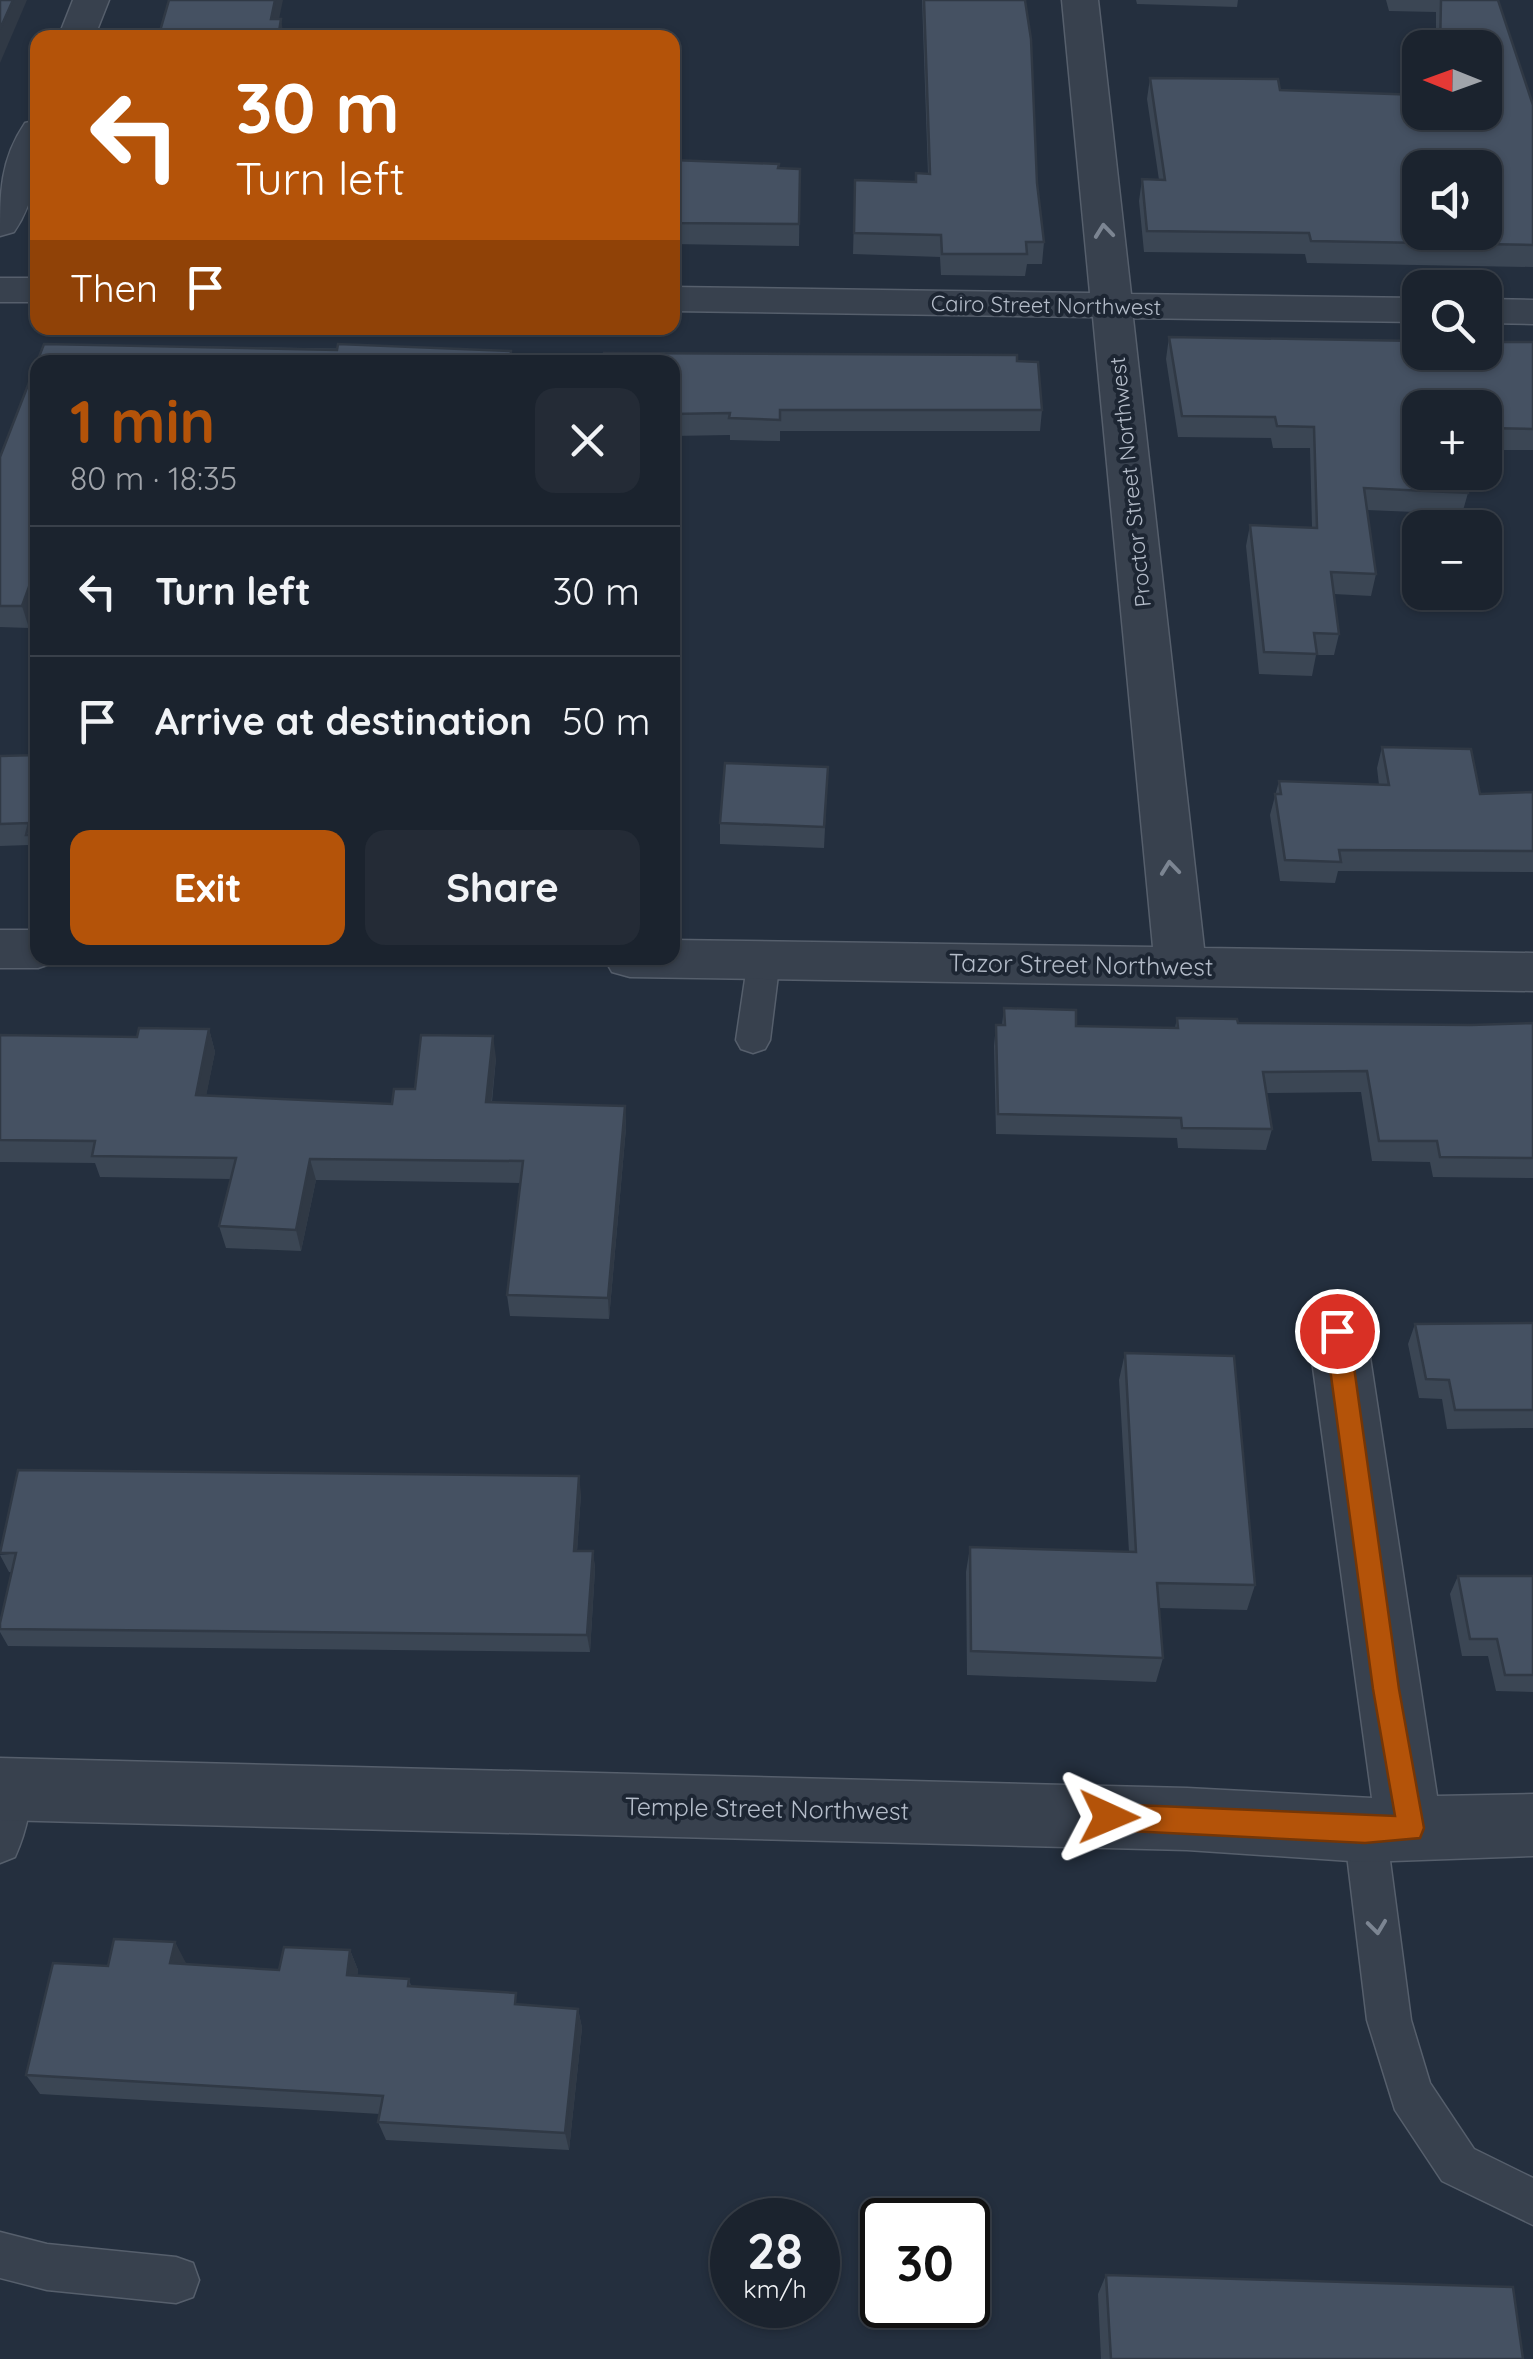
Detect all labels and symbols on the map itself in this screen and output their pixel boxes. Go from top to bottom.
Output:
north arrow [1402,30,1502,130]
one-way arrow [1094,223,1115,239]
street label: Cairo Street Northwest [931,289,1161,321]
street label: Proctor Street Northwest [1103,355,1157,609]
one-way arrow [1159,859,1181,875]
street label: Tazor Street Northwest [948,946,1214,982]
pin [1295,1289,1380,1374]
position arrow [1057,1765,1161,1869]
street label: Temple Street Northwest [624,1790,910,1826]
one-way arrow [1366,1918,1387,1935]
speed limit sign: 30 [860,2198,990,2328]

